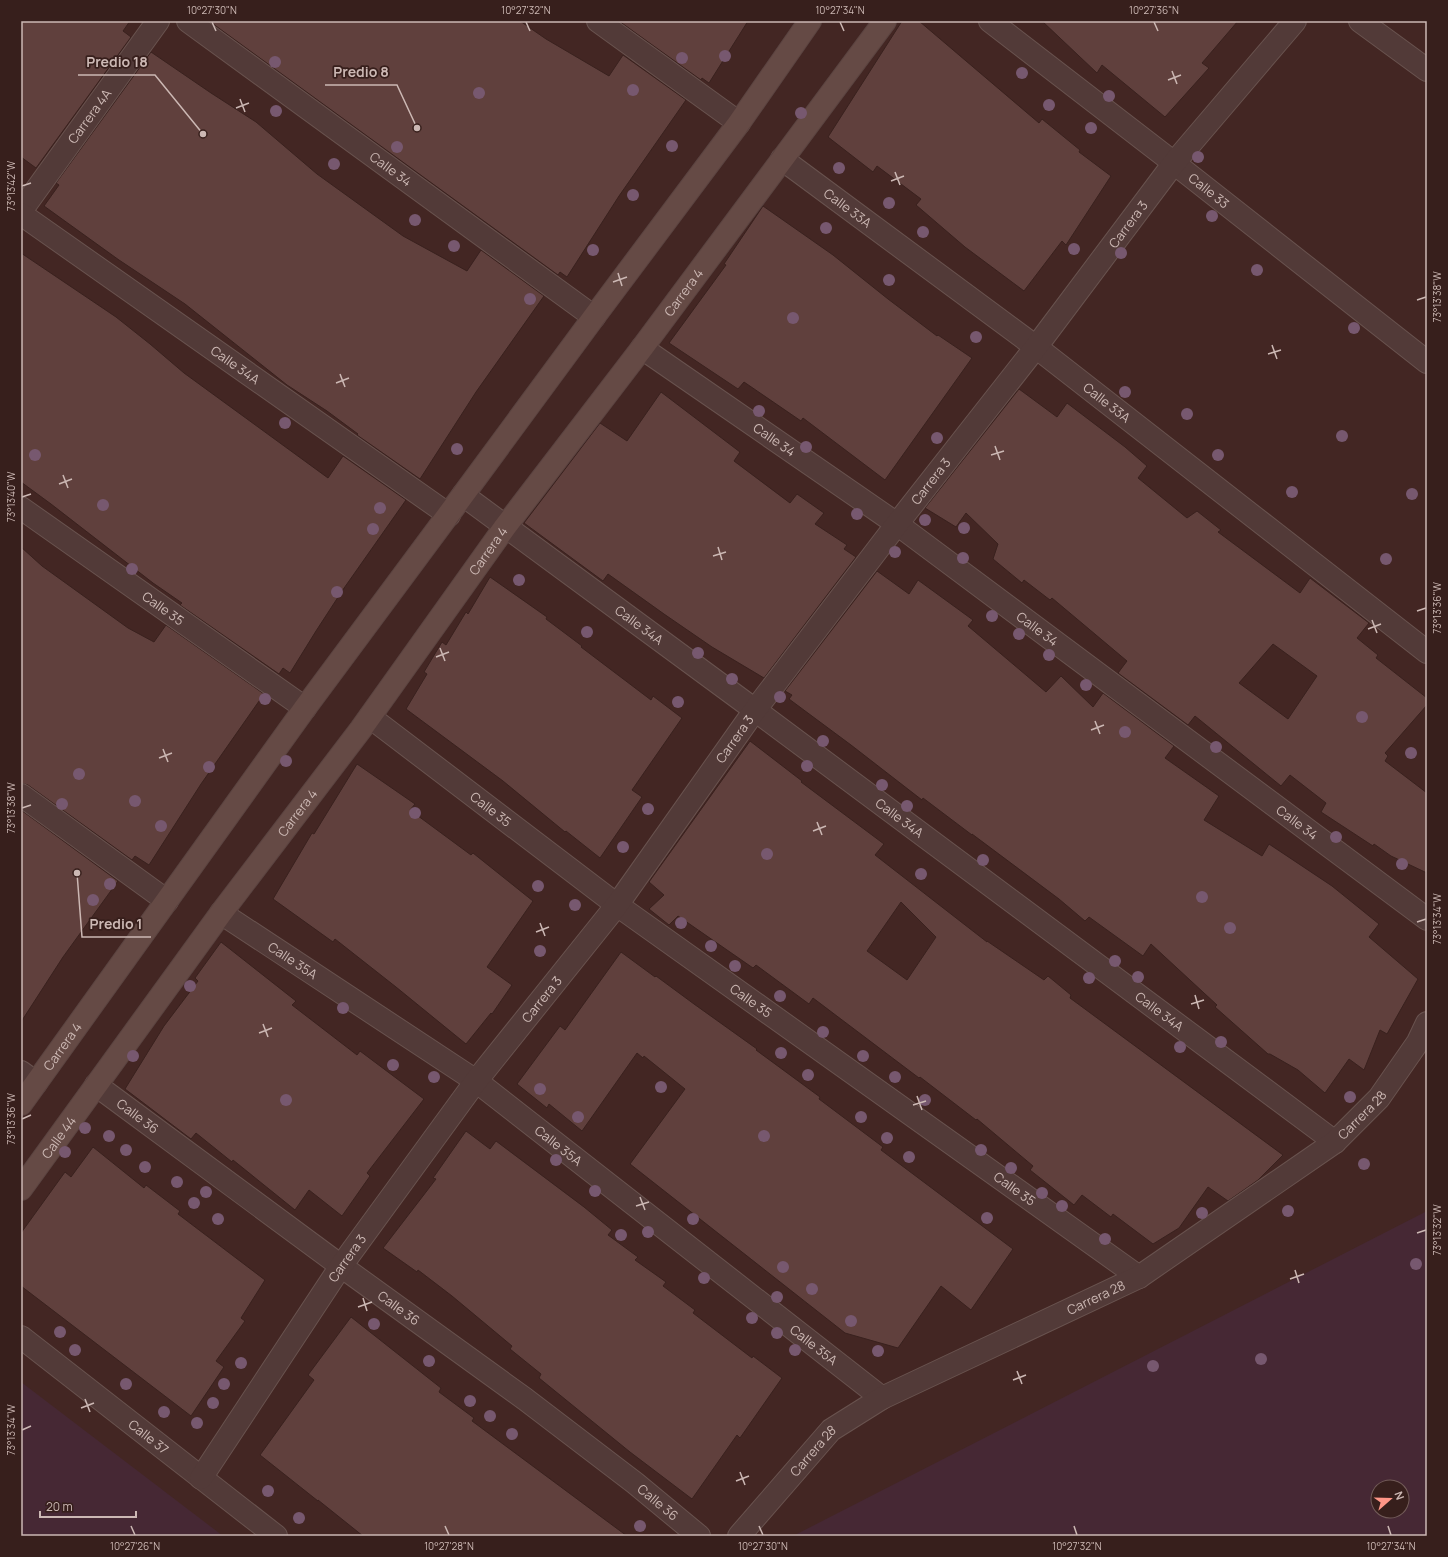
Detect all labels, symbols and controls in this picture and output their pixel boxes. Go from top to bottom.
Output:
text: 10°27'30"N [187,3,237,17]
text: 10°27'32"N [501,3,551,17]
text: 10°27'34"N [815,3,865,17]
text: 10°27'36"N [1129,3,1179,17]
callout: Predio 18 [78,49,155,75]
text: Predio 18 [86,52,148,71]
callout: Predio 8 [325,59,397,85]
text: Predio 8 [333,62,389,81]
street label: Carrera 4A [63,85,115,147]
street label: Calle 34 [366,148,416,190]
text: 73°13'42"W [4,160,18,211]
street label: Calle 33 [1185,169,1233,212]
street label: Calle 33A [820,184,876,232]
street label: Carrera 3 [1104,197,1152,252]
street label: Carrera 4 [660,264,707,320]
text: 73°13'38"W [1430,271,1444,323]
street label: Calle 34A [207,341,263,388]
street label: Calle 33A [1080,378,1134,427]
street label: Calle 34 [750,418,800,461]
street label: Carrera 3 [907,454,955,508]
text: 73°13'40"W [4,471,18,522]
street label: Carrera 4 [465,523,512,578]
text: 73°13'36"W [1430,582,1444,634]
street label: Calle 35 [139,587,188,629]
street label: Calle 34A [611,601,667,649]
street label: Calle 34 [1013,607,1062,650]
street label: Carrera 3 [711,711,758,767]
text: 73°13'38"W [4,782,18,834]
street label: Carrera 4 [273,785,322,840]
street label: Calle 35 [467,787,515,831]
street label: Calle 34A [872,794,928,842]
street label: Calle 34 [1273,801,1322,844]
text: 73°13'34"W [1430,893,1444,945]
callout: Predio 1 [82,911,151,937]
text: Predio 1 [90,914,142,933]
street label: Calle 35A [265,937,321,983]
street label: Carrera 3 [517,972,566,1026]
street label: Calle 35 [726,979,776,1022]
street label: Calle 34A [1132,987,1187,1035]
street label: Carrera 4 [39,1018,86,1074]
street label: Carrera 28 [1334,1087,1391,1143]
text: 73°13'36"W [4,1093,18,1145]
street label: Calle 36 [113,1094,163,1137]
street label: Calle 44 [37,1112,80,1162]
street label: Calle 35A [531,1121,586,1170]
street label: Calle 35 [990,1167,1039,1210]
text: 73°13'32"W [1430,1204,1444,1256]
street label: Carrera 3 [324,1230,370,1286]
street label: Carrera 28 [1064,1276,1128,1319]
street label: Calle 36 [374,1286,424,1329]
street label: Calle 35A [786,1321,841,1369]
text: 73°13'34"W [4,1404,18,1456]
street label: Calle 37 [125,1415,173,1458]
street label: Carrera 28 [786,1420,839,1480]
north arrow [1370,1479,1410,1519]
street label: Calle 36 [634,1480,682,1524]
text: N [1391,1489,1408,1502]
scale bar [40,1493,136,1519]
text: 20 m [46,1498,73,1515]
text: 10°27'26"N [110,1539,160,1553]
text: 10°27'28"N [424,1539,474,1553]
text: 10°27'30"N [738,1539,788,1553]
text: 10°27'32"N [1052,1539,1102,1553]
text: 10°27'34"N [1366,1539,1416,1553]

